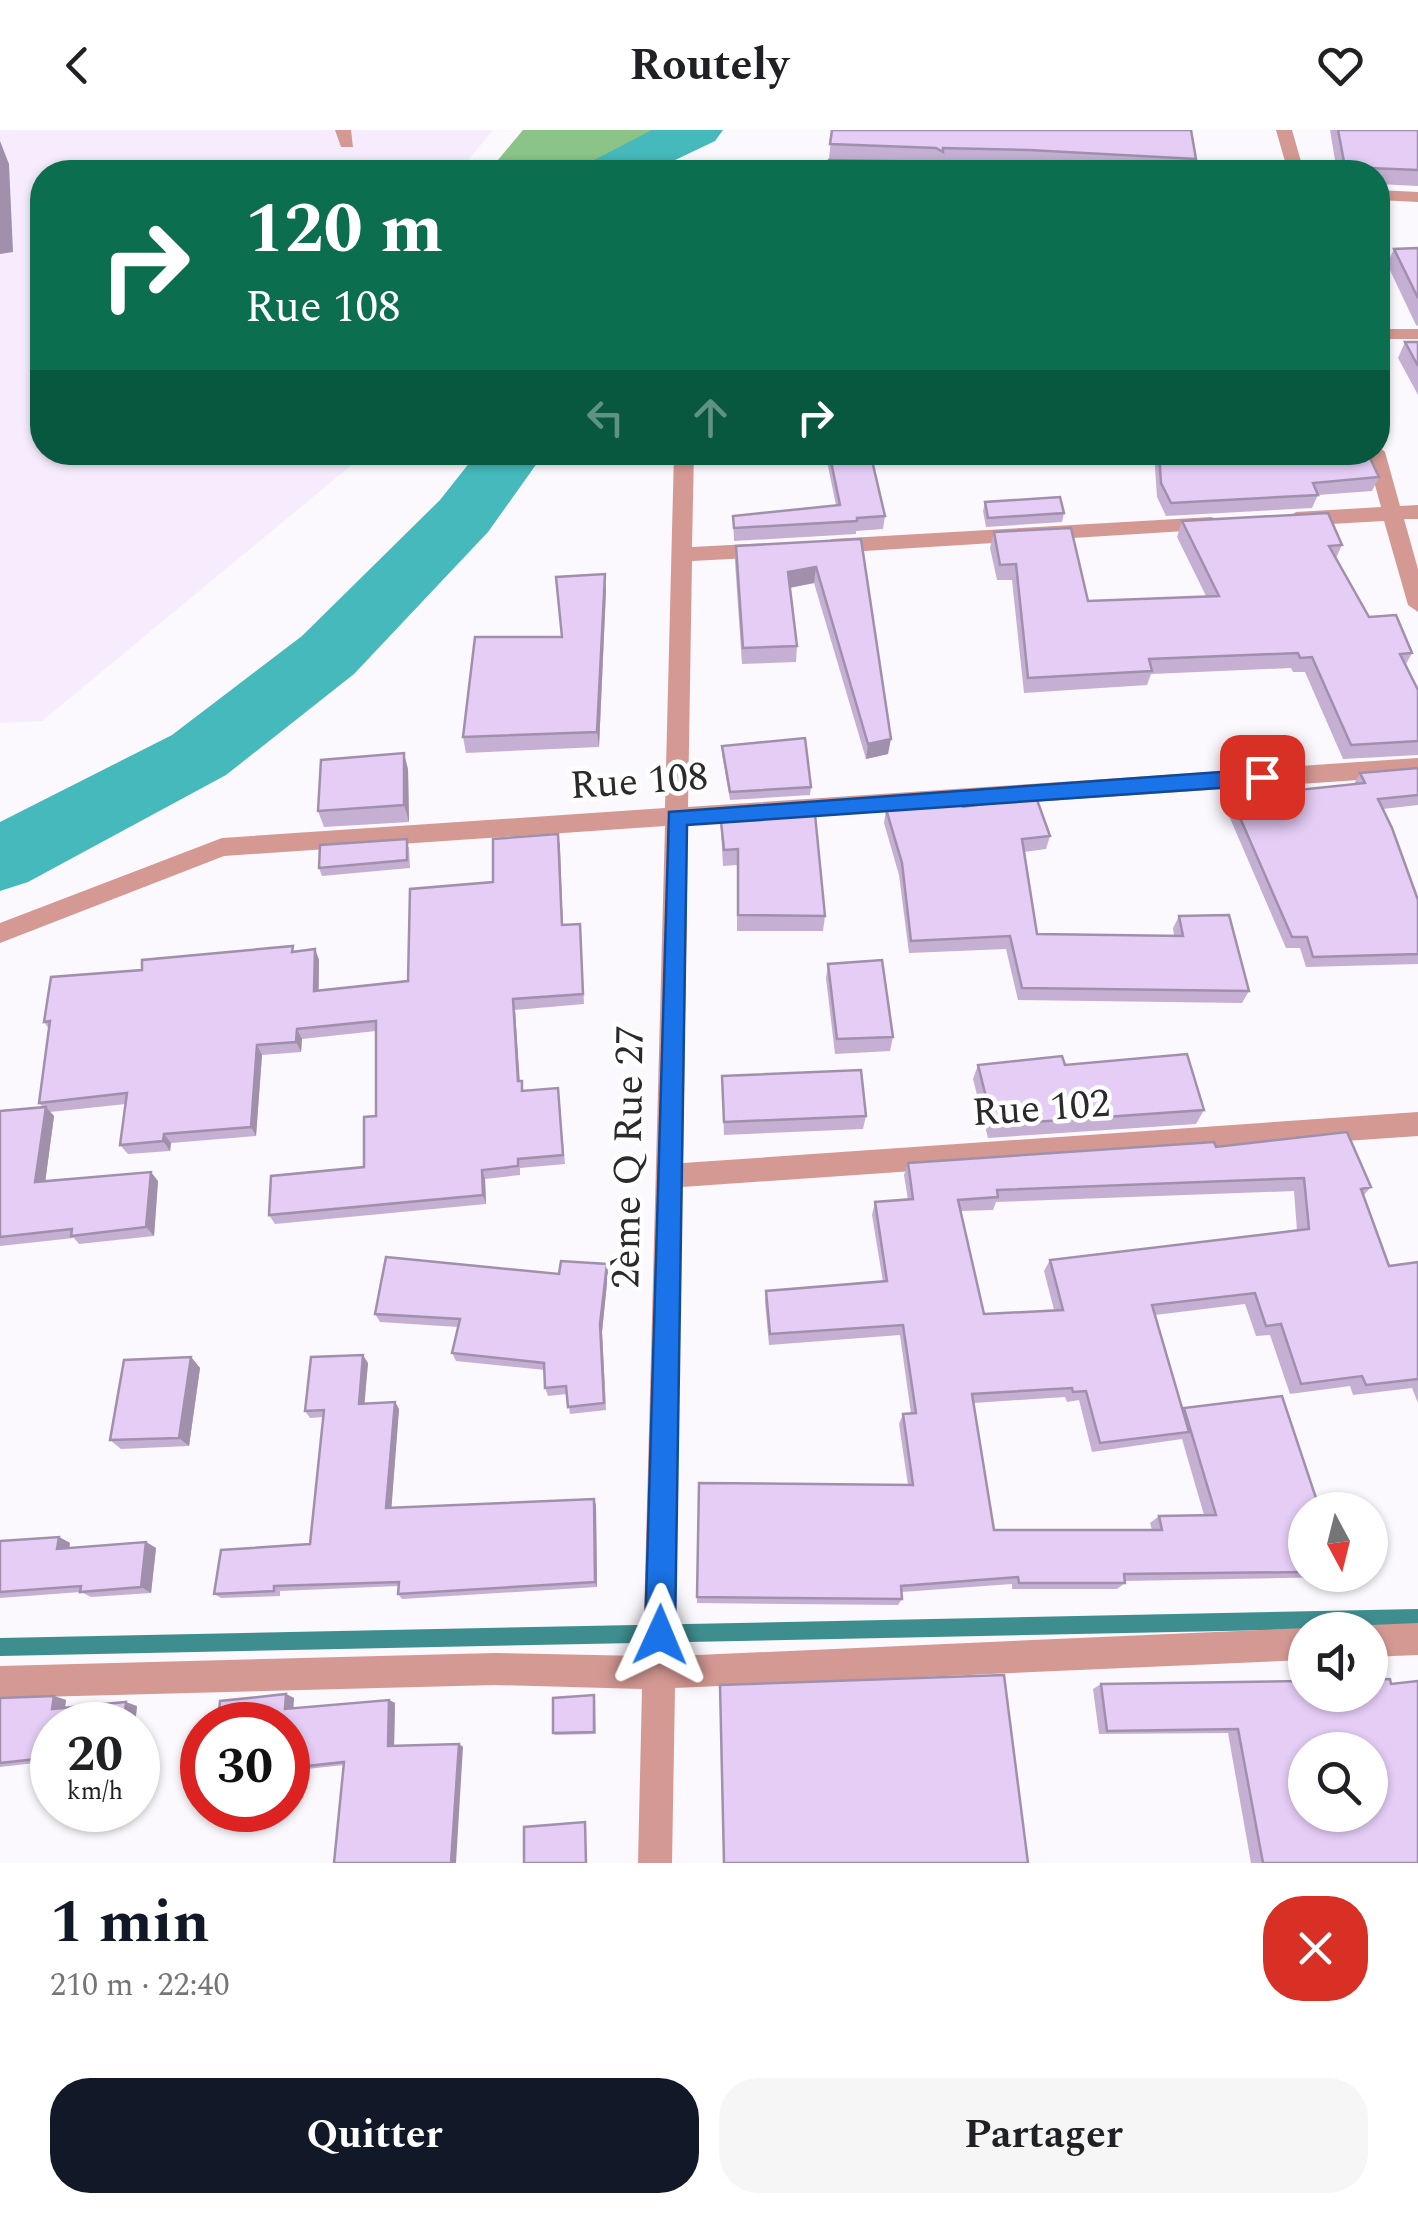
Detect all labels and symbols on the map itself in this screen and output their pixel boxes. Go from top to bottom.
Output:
pin [1220,735,1305,820]
street label: Rue 108 [568,747,710,817]
street label: 2ème Q Rue 27 [596,1025,662,1289]
street label: Rue 102 [970,1074,1112,1144]
north arrow [1288,1492,1388,1592]
position arrow [608,1583,712,1687]
speed limit sign: 30 [180,1702,310,1832]

